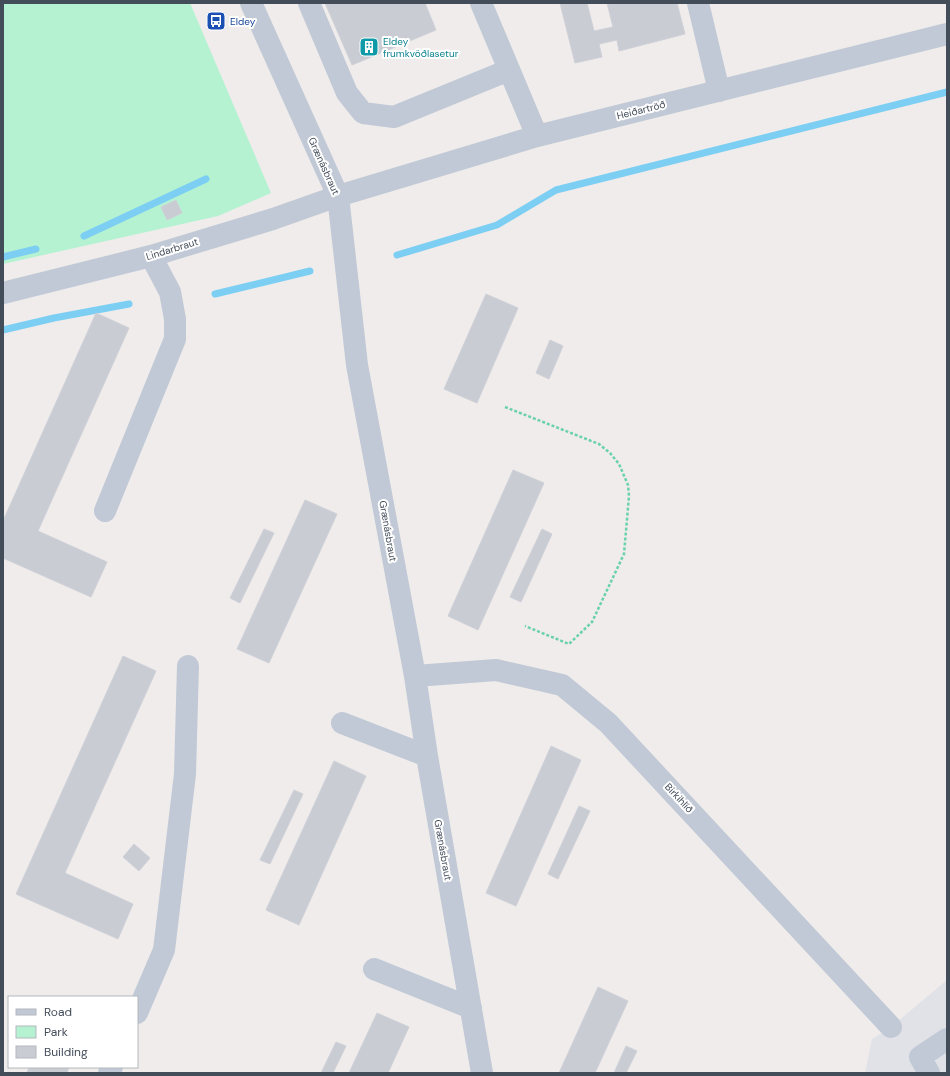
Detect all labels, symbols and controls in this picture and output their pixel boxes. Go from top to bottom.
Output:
bus stop icon: Eldey [205,10,227,32]
place label: Eldey [230,15,256,28]
place label: Eldey frumkvöðlasetur [383,35,459,60]
building icon: Eldey frumkvöðlasetur [358,36,380,58]
street label: Heiðartröð [615,98,667,122]
street label: Grænásbraut [306,135,343,197]
street label: Lindarbraut [144,235,200,263]
street label: Grænásbraut [376,500,400,563]
street label: Birkihlíð [662,780,696,816]
street label: Grænásbraut [431,819,455,882]
legend [8,996,138,1068]
text: Road [44,1004,72,1020]
text: Park [44,1024,68,1040]
text: Building [44,1044,88,1060]

